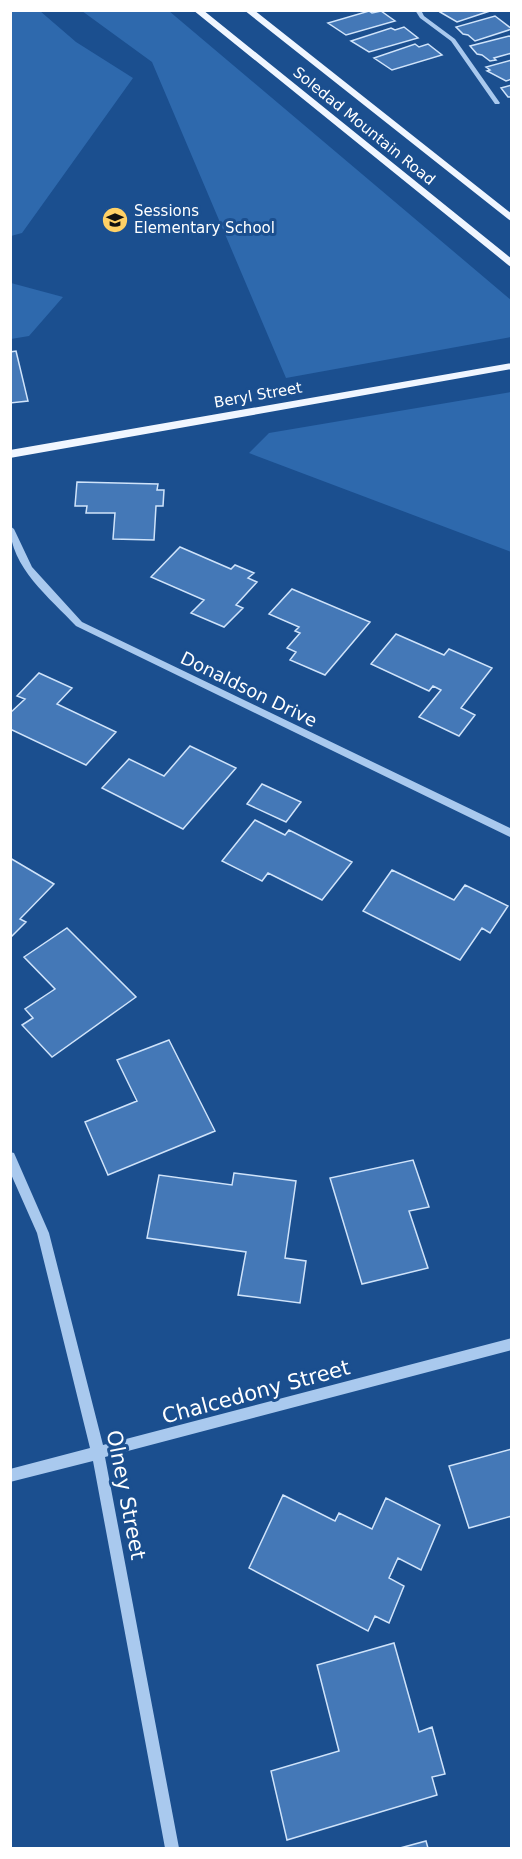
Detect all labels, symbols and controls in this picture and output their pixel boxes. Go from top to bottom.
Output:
street label: Soledad Mountain Road [289,63,439,189]
place label: Sessions Elementary School [134,202,275,237]
school or university icon: Sessions Elementary School [100,205,130,235]
street label: Beryl Street [213,378,304,412]
street label: Donaldson Drive [177,647,321,731]
street label: Chalcedony Street [159,1355,353,1429]
street label: Olney Street [102,1428,150,1562]

